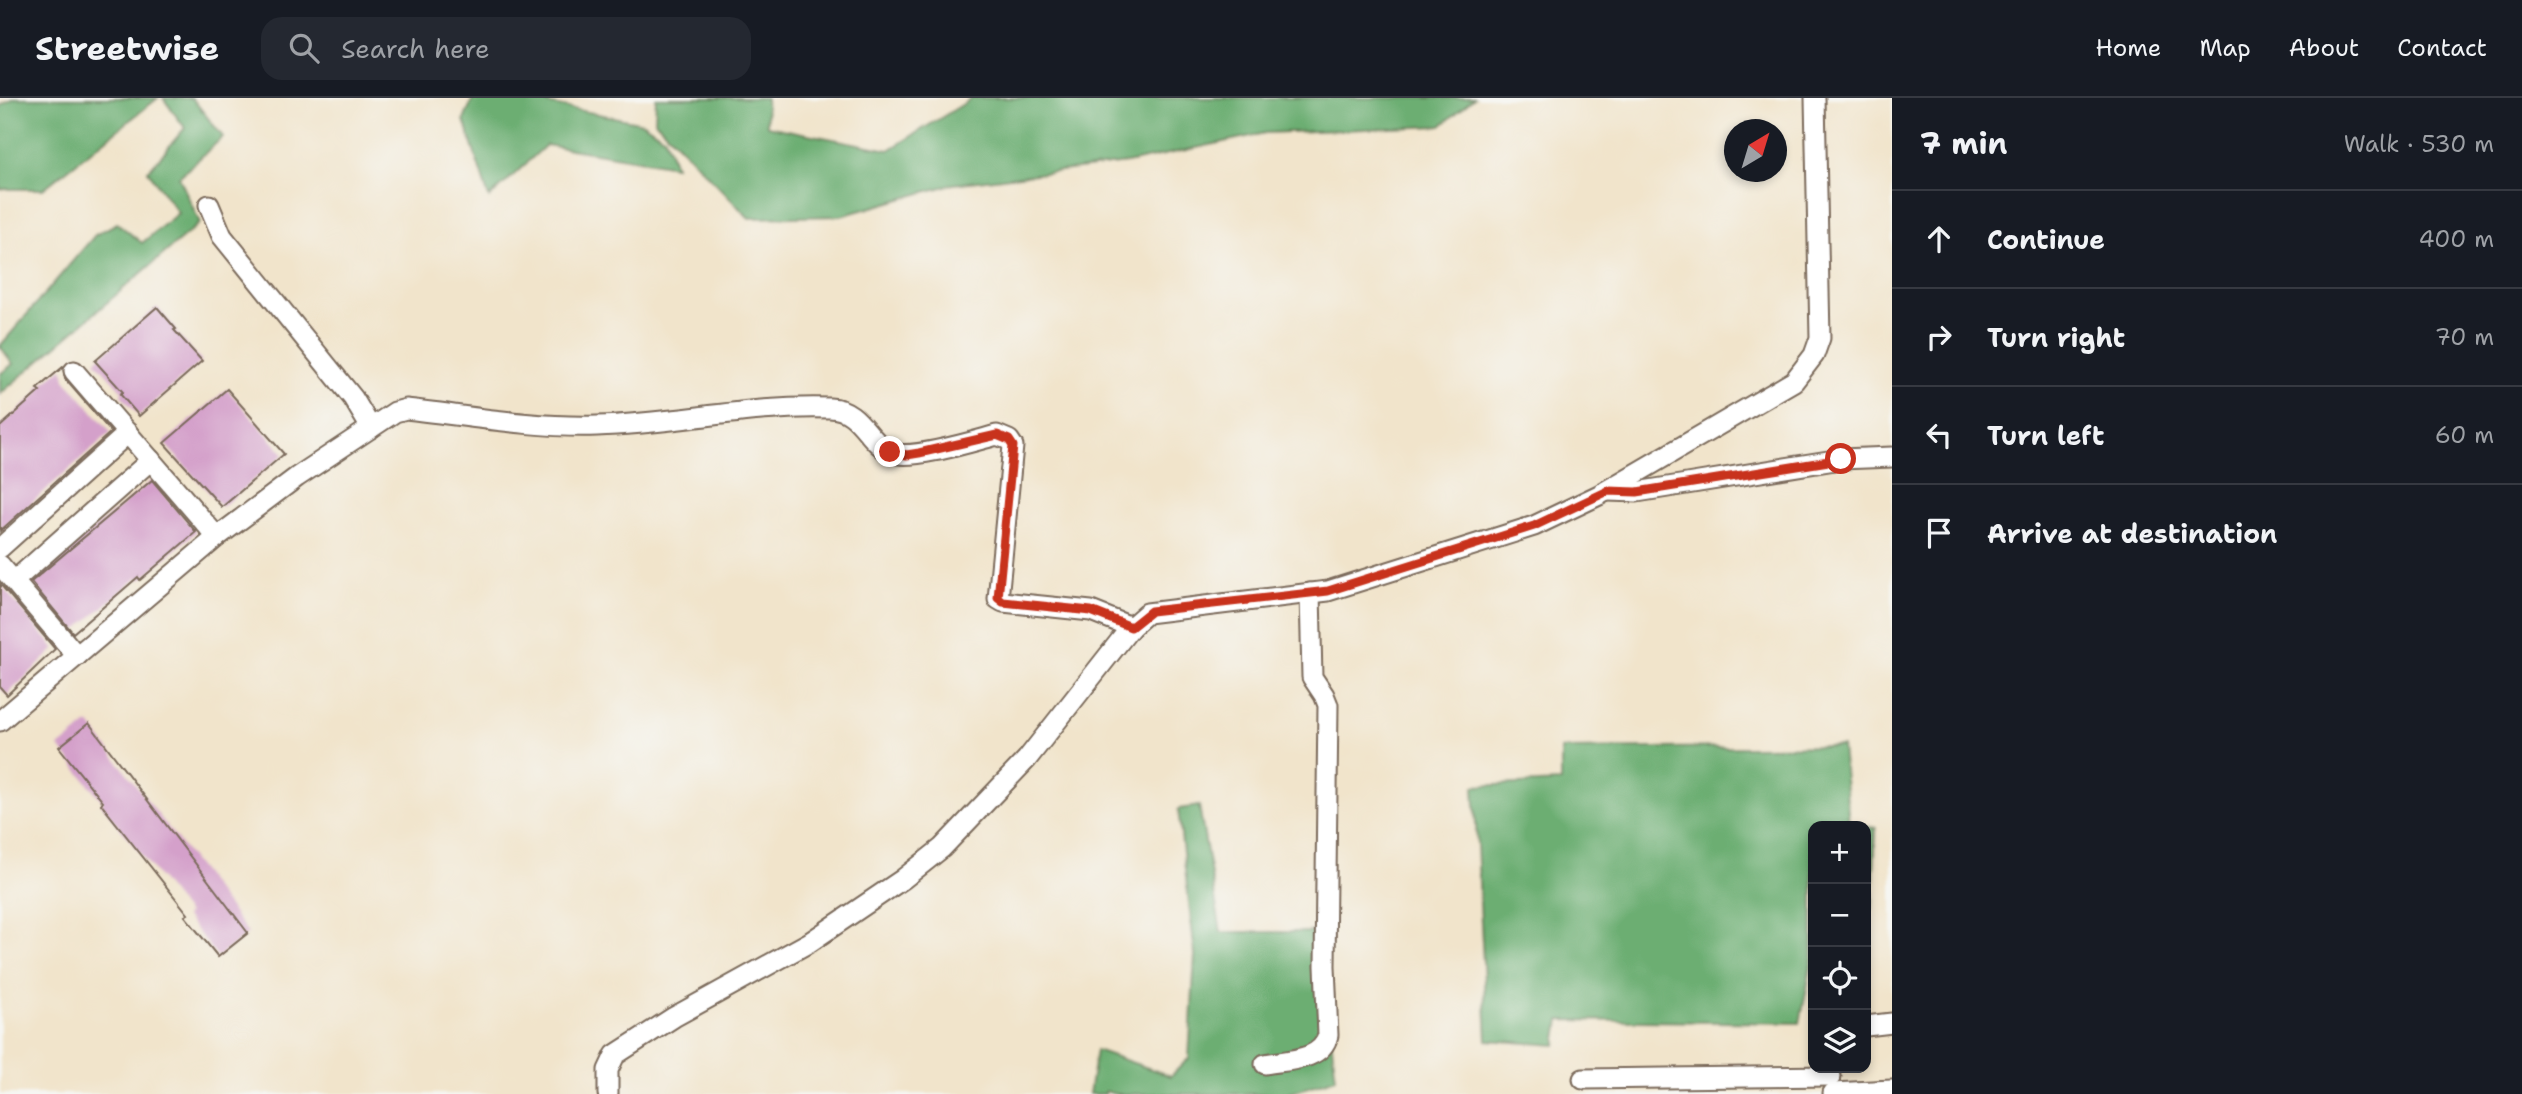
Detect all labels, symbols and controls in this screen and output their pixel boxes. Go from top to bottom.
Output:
search box [261,17,751,80]
text: Streetwise [35,26,219,71]
icon: search [285,29,323,67]
text: Search here [341,31,490,66]
text: Home [2095,32,2161,64]
text: Map [2199,32,2251,64]
text: About [2289,32,2359,64]
text: Contact [2397,32,2487,64]
north arrow [1724,119,1787,182]
text: 7 min [1920,123,2007,164]
text: Walk · 530 m [2344,129,2494,159]
icon: ahead [1920,220,1958,258]
text: Continue [1987,222,2105,257]
text: 400 m [2418,224,2494,254]
icon: right [1920,318,1958,356]
text: Turn right [1987,320,2125,355]
text: 70 m [2435,322,2494,352]
icon: left [1920,416,1958,454]
text: Turn left [1987,418,2104,453]
text: 60 m [2435,420,2494,450]
route end [874,436,905,467]
route start [1825,443,1856,474]
icon: arrive [1920,514,1958,552]
text: Arrive at destination [1987,516,2277,551]
map controls [1808,821,1871,1073]
button: + [1808,821,1871,884]
button: − [1808,884,1871,947]
button: locate [1808,947,1871,1010]
button: layers [1808,1010,1871,1073]

